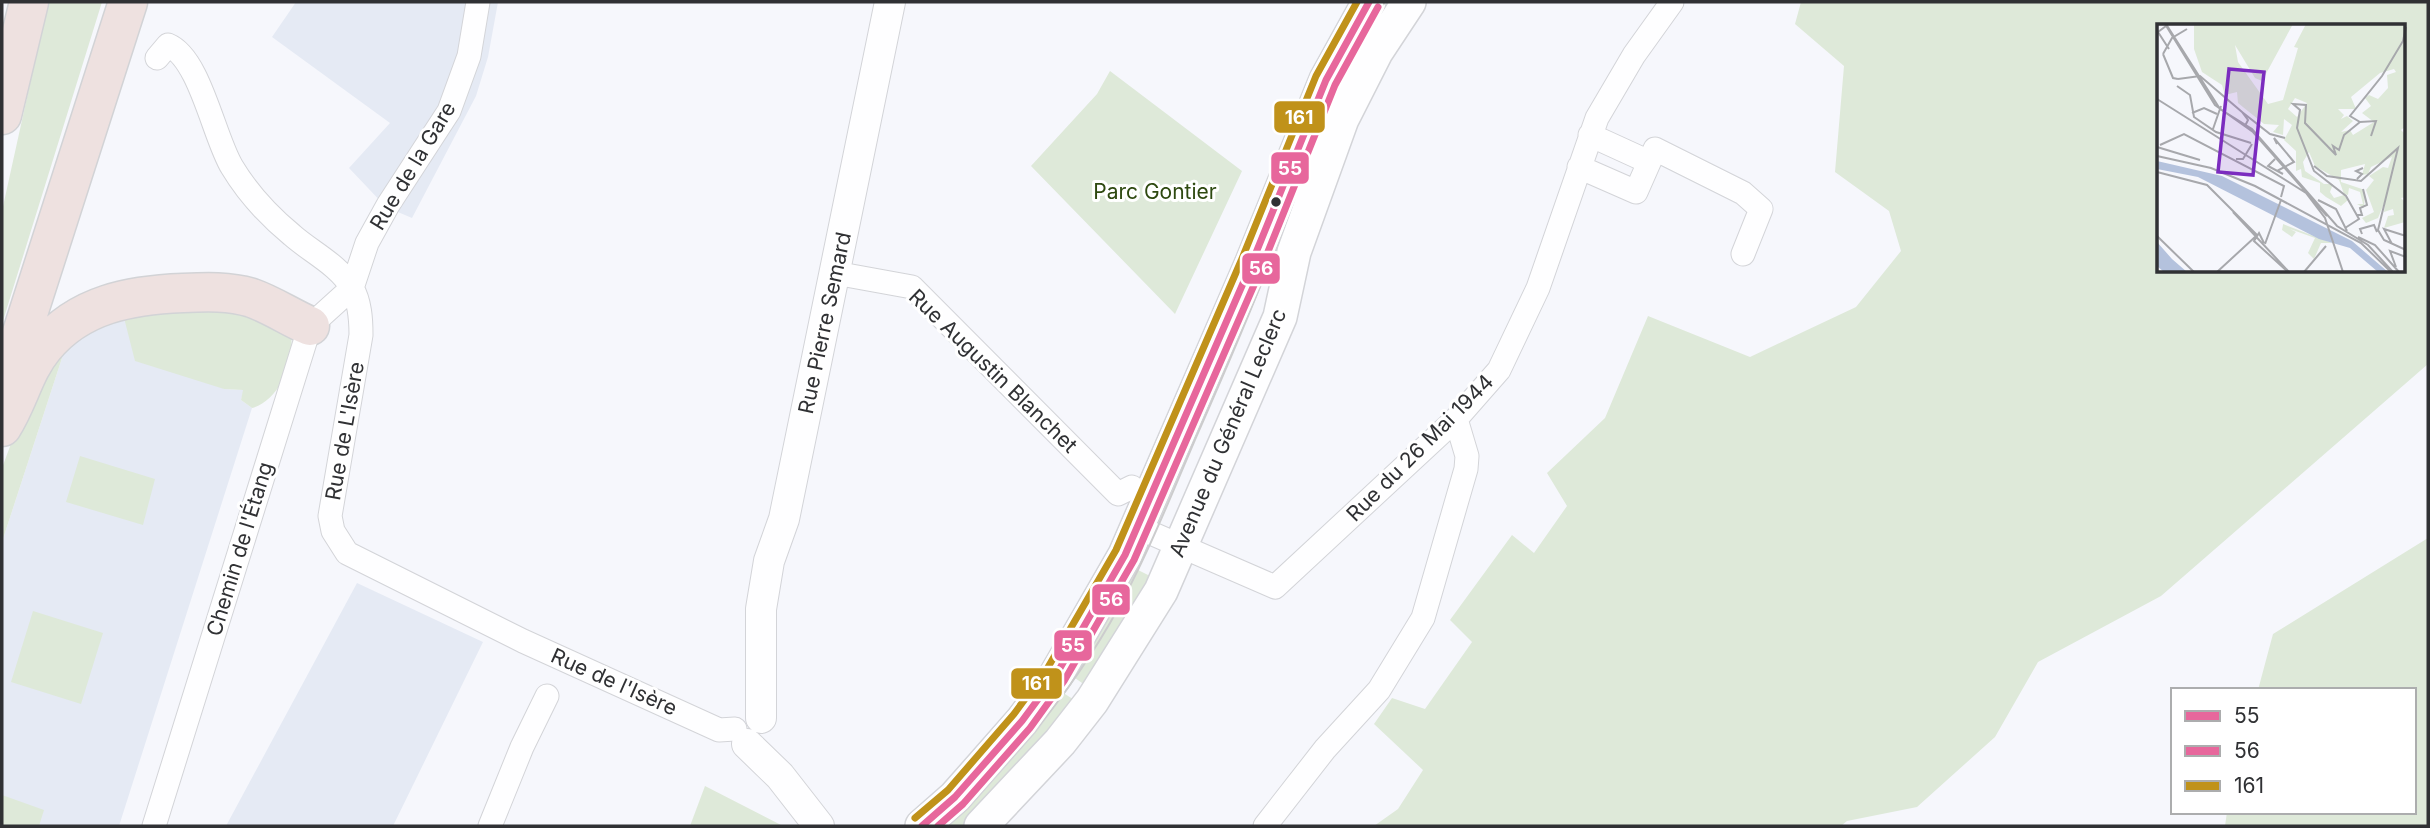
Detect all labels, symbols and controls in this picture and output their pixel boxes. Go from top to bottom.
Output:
inset map [2157,24,2406,273]
street label: Rue de la Gare [364,97,461,234]
line badge: 161 [1273,100,1326,134]
text: 161 [1285,106,1313,129]
line badge: 55 [1270,151,1310,185]
text: 55 [1278,157,1302,180]
park label: Parc Gontier [1093,179,1217,204]
unlabelled marker [1269,195,1283,209]
street label: Rue Pierre Semard [793,230,856,416]
line badge: 56 [1241,252,1281,285]
text: 56 [1249,257,1273,280]
street label: Rue Augustin Blanchet [904,284,1083,458]
street label: Avenue du Général Leclerc [1164,305,1291,561]
street label: Rue de L'Isère [320,360,369,502]
street label: Rue du 26 Mai 1944 [1341,369,1498,526]
street label: Chemin de l'Étang [200,458,278,639]
line badge: 56 [1091,583,1131,616]
text: 56 [1099,588,1123,611]
line badge: 55 [1053,629,1093,662]
text: 55 [1061,634,1085,657]
street label: Rue de l'Isère [547,643,681,720]
line badge: 161 [1010,667,1063,700]
text: 161 [1022,672,1050,695]
legend [2171,688,2416,814]
text: 55 [2234,703,2260,728]
text: 56 [2234,738,2260,763]
text: 161 [2234,773,2264,798]

